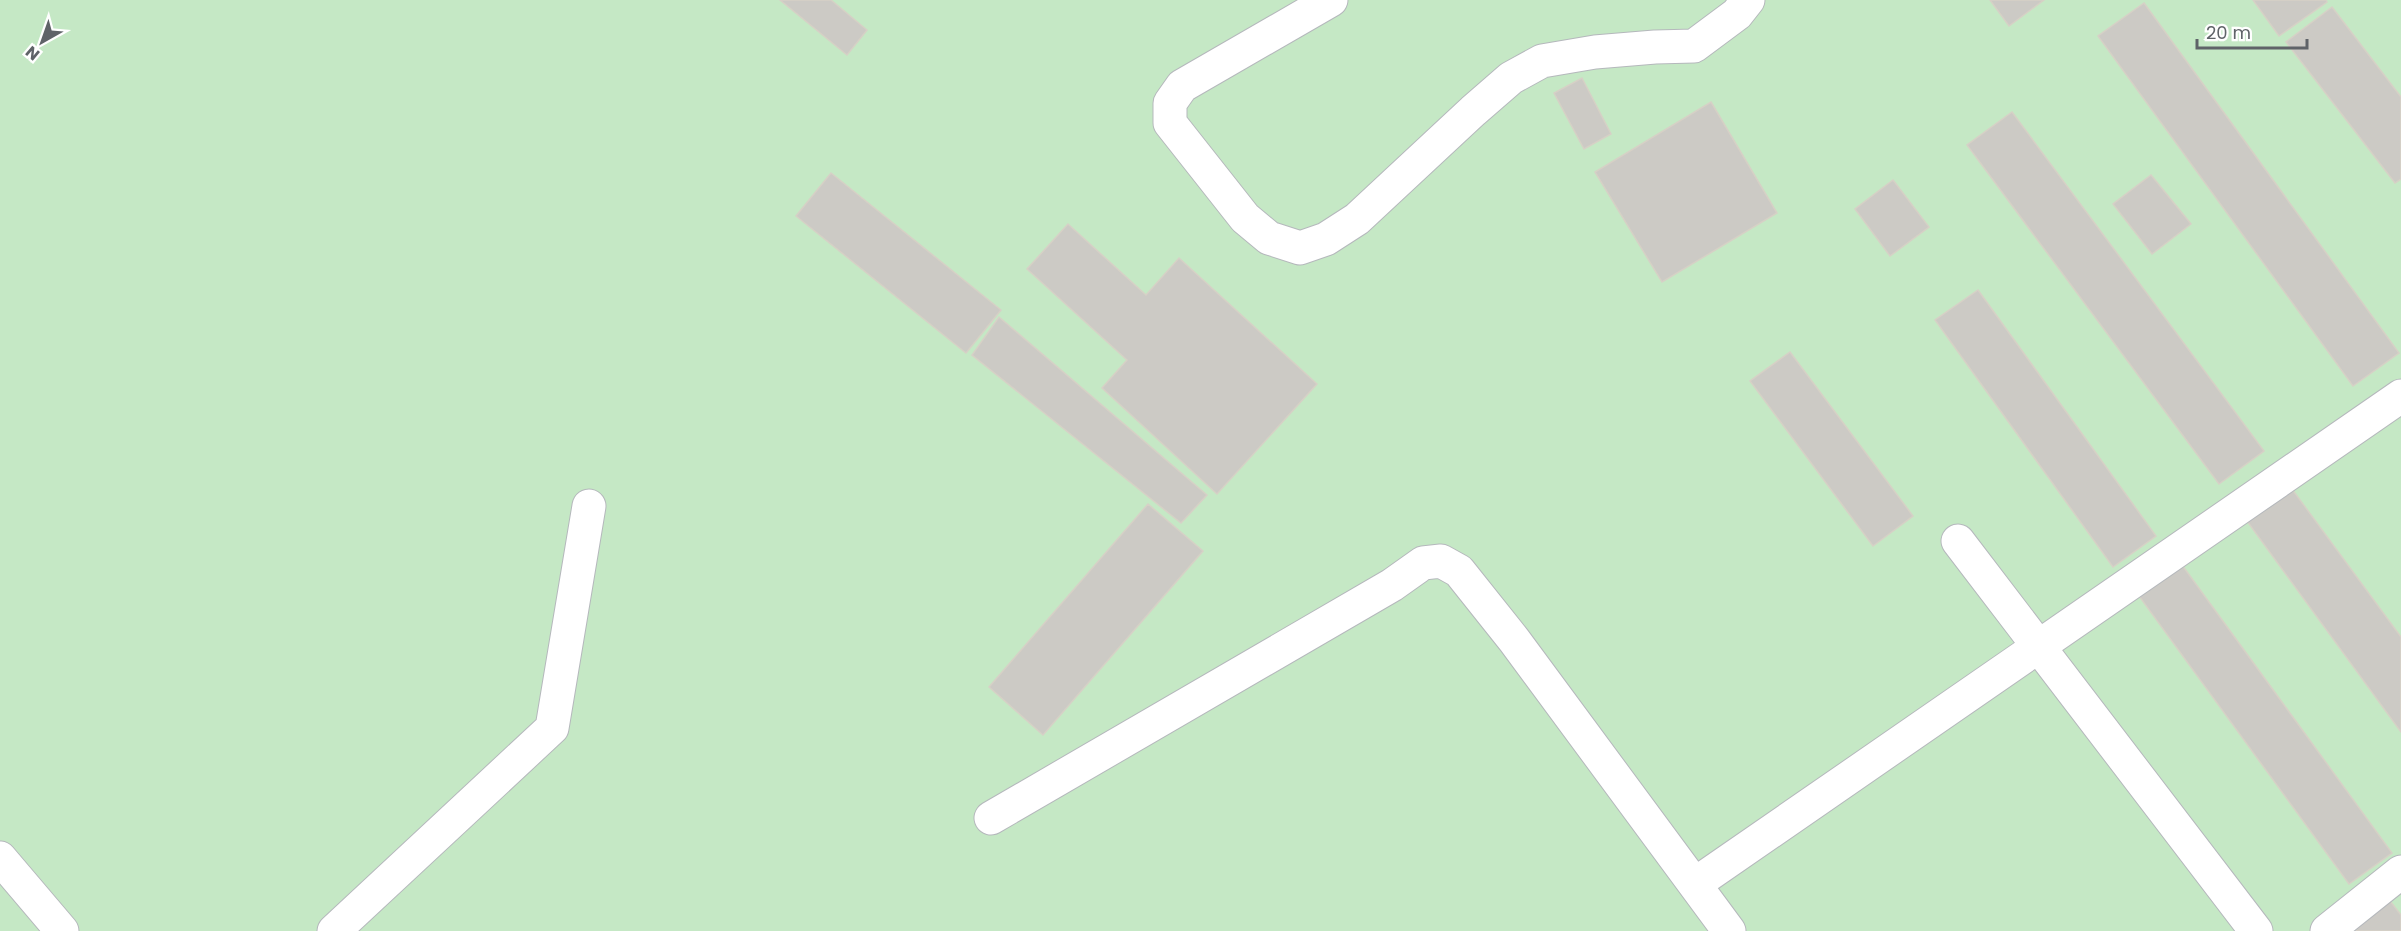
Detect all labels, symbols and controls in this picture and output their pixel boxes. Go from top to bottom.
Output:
north arrow [12,12,72,72]
scale bar [2197,12,2306,50]
text: 20 m [2206,20,2251,45]
text: N [21,40,45,66]

